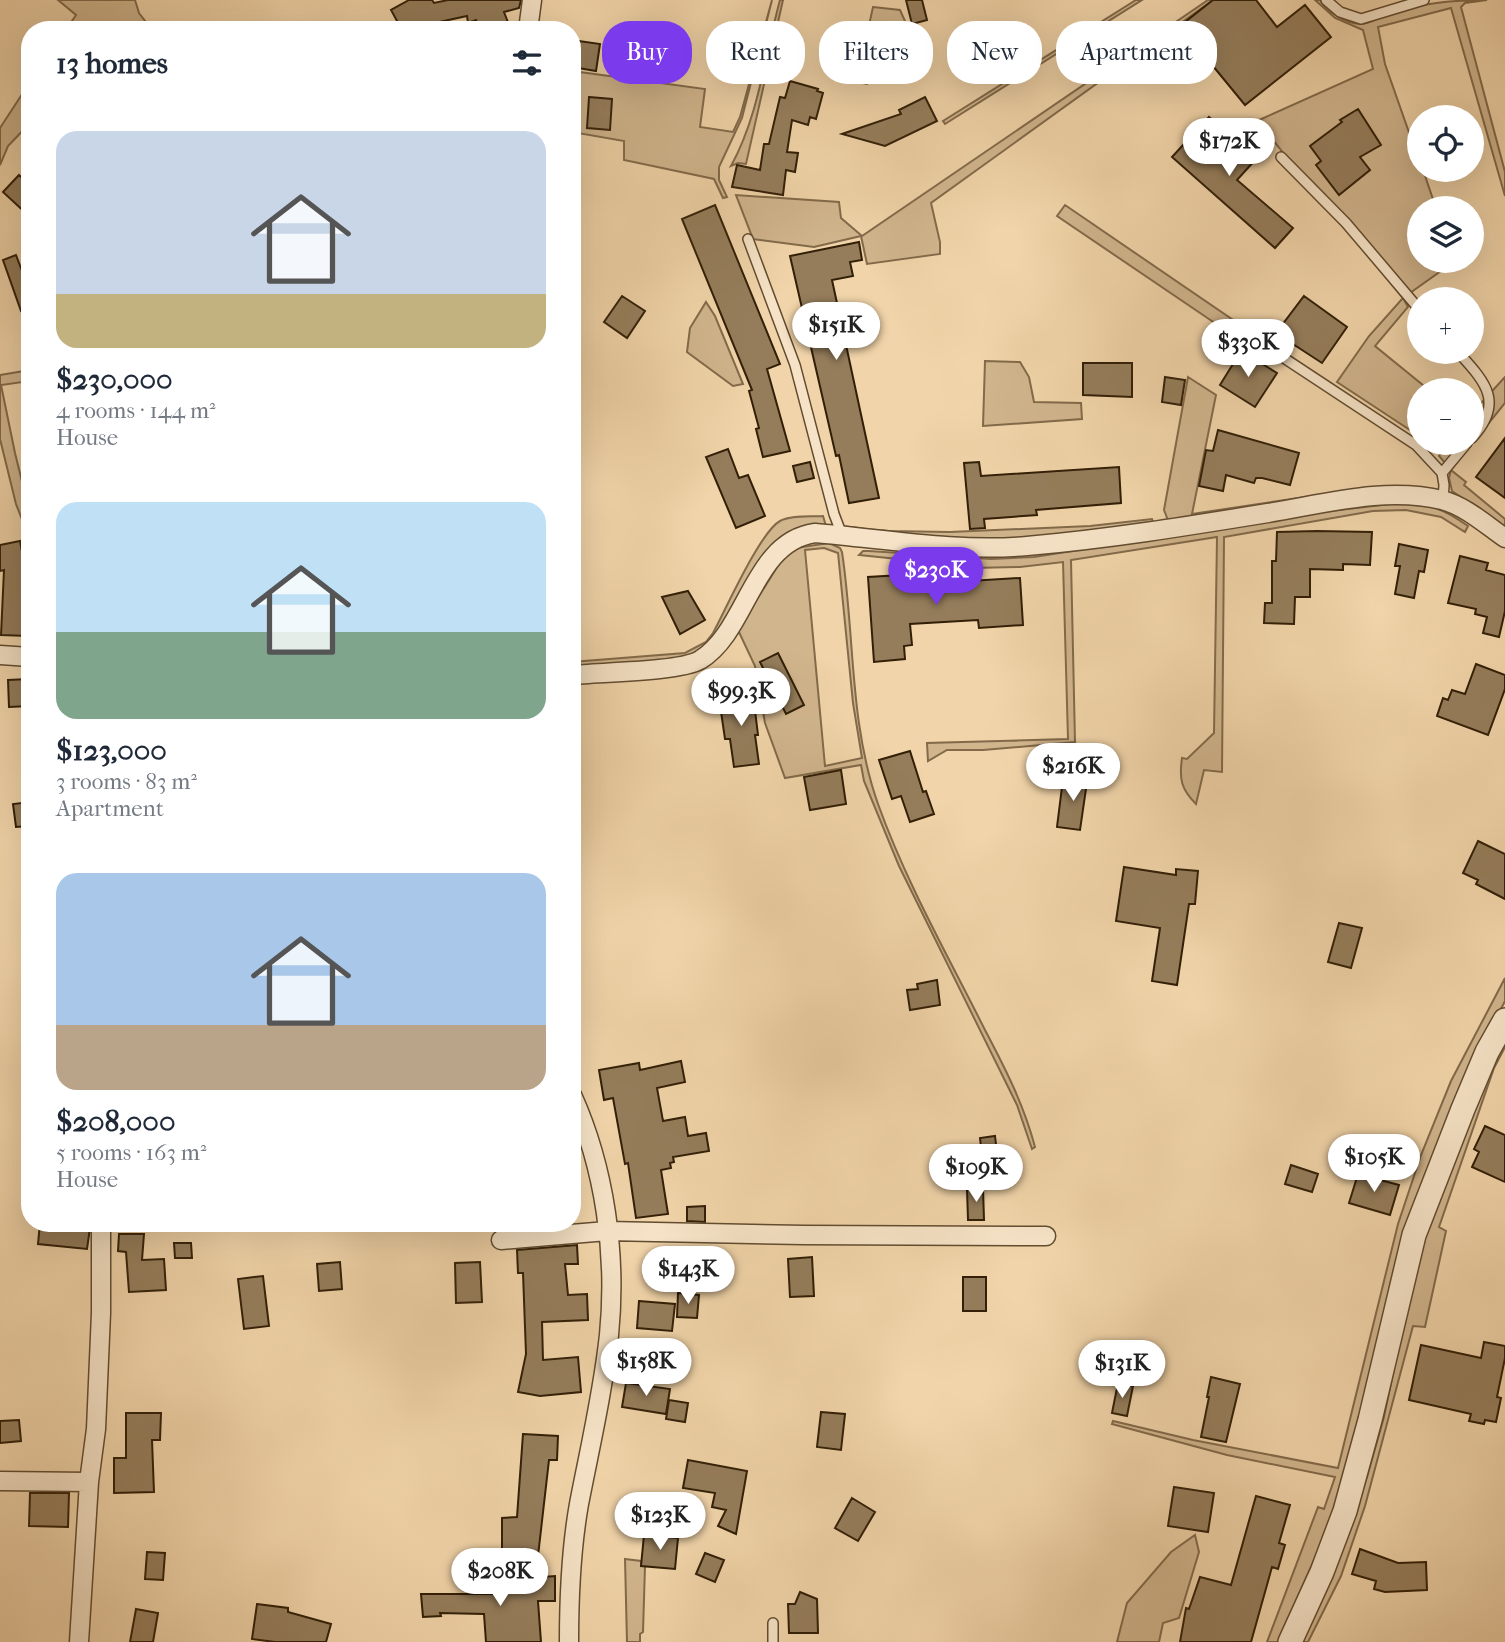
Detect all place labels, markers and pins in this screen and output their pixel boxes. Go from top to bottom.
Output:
pin: $172K [1180,118,1278,178]
pin: $151K [787,302,885,362]
pin: $330K [1199,320,1297,379]
pin: $230K [887,548,985,607]
pin: $99.3K [684,668,798,728]
pin: $216K [1024,744,1122,803]
pin: $105K [1325,1134,1423,1194]
pin: $109K [927,1144,1025,1204]
pin: $143K [639,1246,737,1306]
pin: $158K [597,1338,695,1398]
pin: $131K [1073,1340,1171,1400]
pin: $123K [611,1492,709,1552]
pin: $208K [451,1548,549,1608]

